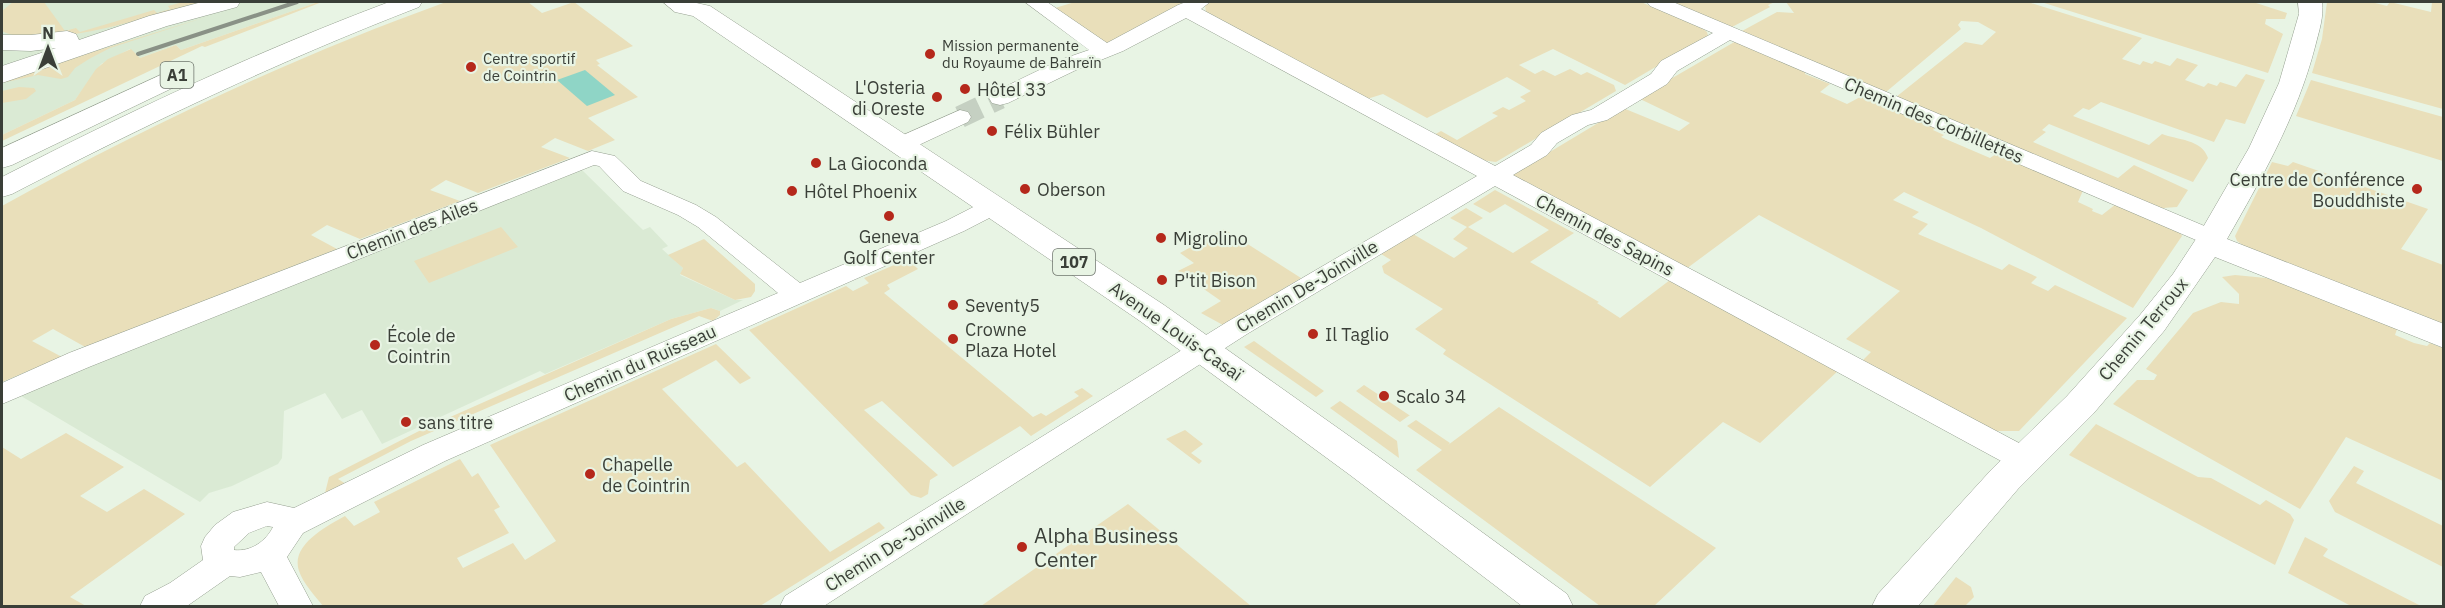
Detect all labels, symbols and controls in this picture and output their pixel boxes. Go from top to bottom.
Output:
north arrow [18,18,78,78]
text: N [42,23,54,43]
place label: Mission permanente du Royaume de Bahreïn [942,36,1102,72]
marker: Mission permanente du Royaume de Bahreïn [923,47,937,61]
place label: Centre sportif de Cointrin [483,49,576,85]
marker: Centre sportif de Cointrin [464,60,478,74]
road number: A1 [160,62,194,88]
street label: Chemin des Corbillettes [1841,72,2027,168]
place label: L'Osteria di Oreste [852,76,925,120]
place label: Hôtel 33 [977,78,1047,101]
marker: Hôtel 33 [958,82,972,96]
marker: L'Osteria di Oreste [930,90,944,104]
place label: Félix Bühler [1004,120,1100,143]
marker: Félix Bühler [985,124,999,138]
place label: La Gioconda [828,152,928,175]
marker: La Gioconda [809,156,823,170]
place label: Centre de Conférence Bouddhiste [2230,168,2405,212]
place label: Oberson [1037,178,1106,201]
place label: Hôtel Phoenix [804,180,917,203]
marker: Oberson [1018,182,1032,196]
marker: Centre de Conférence Bouddhiste [2410,182,2424,196]
marker: Hôtel Phoenix [785,184,799,198]
street label: Chemin des Sapins [1532,189,1678,281]
street label: Chemin des Ailes [343,193,481,265]
marker: Geneva Golf Center [882,209,896,223]
place label: Geneva Golf Center [843,225,935,269]
place label: Migrolino [1173,227,1248,250]
marker: Migrolino [1154,231,1168,245]
street label: Chemin De-Joinville [1232,234,1382,337]
road number: 107 [1053,249,1095,275]
place label: P'tit Bison [1174,269,1256,292]
marker: P'tit Bison [1155,273,1169,287]
street label: Chemin Terroux [2093,273,2193,385]
street label: Avenue Louis-Casaï [1105,276,1248,386]
place label: Seventy5 [965,294,1040,317]
marker: Seventy5 [946,298,960,312]
place label: Crowne Plaza Hotel [965,318,1057,362]
street label: Chemin du Ruisseau [560,319,720,407]
place label: Il Taglio [1325,323,1389,346]
place label: École de Cointrin [387,324,456,368]
marker: Il Taglio [1306,327,1320,341]
marker: Crowne Plaza Hotel [946,332,960,346]
marker: École de Cointrin [368,338,382,352]
place label: Scalo 34 [1396,385,1466,408]
marker: Scalo 34 [1377,389,1391,403]
place label: sans titre [418,411,493,434]
marker: sans titre [399,415,413,429]
place label: Chapelle de Cointrin [602,453,690,497]
marker: Chapelle de Cointrin [583,467,597,481]
street label: Chemin De-Joinville [820,491,970,597]
place label: Alpha Business Center [1034,521,1178,573]
marker: Alpha Business Center [1015,540,1029,554]

